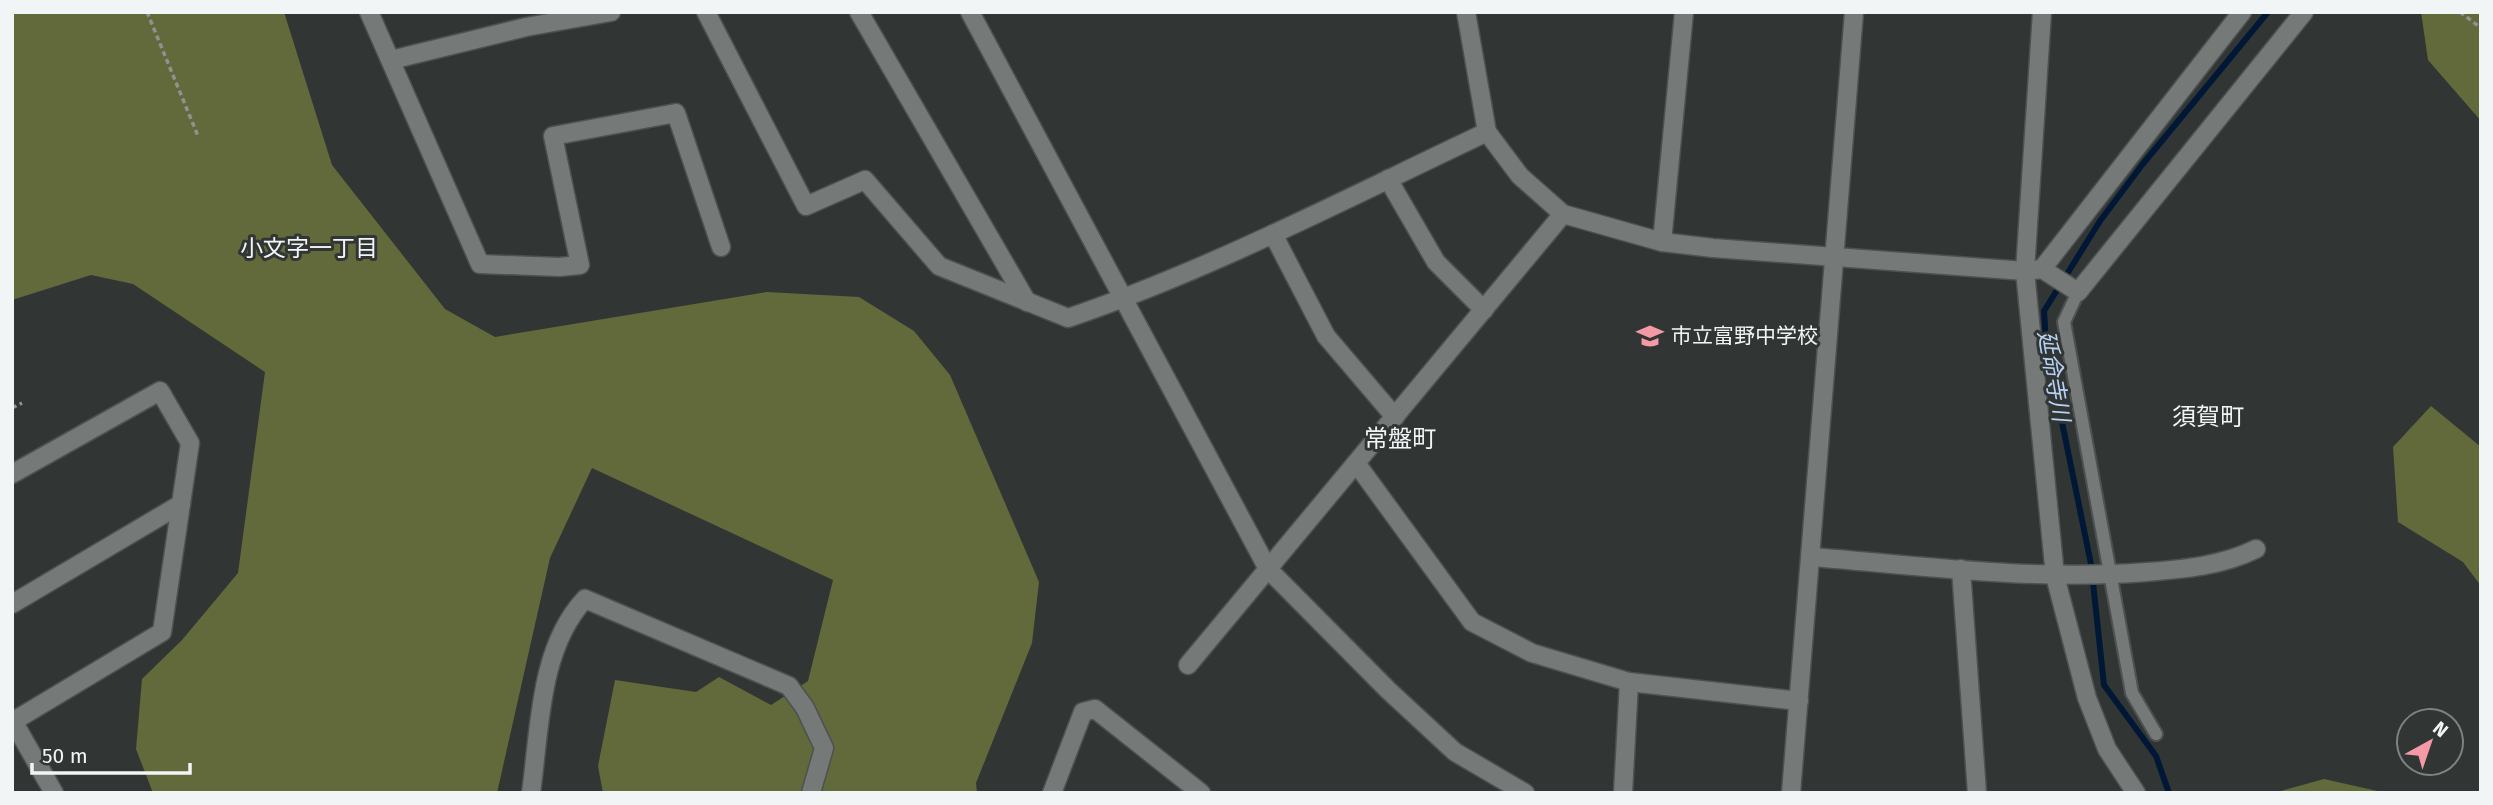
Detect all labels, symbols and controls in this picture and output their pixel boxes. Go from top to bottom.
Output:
district label: 小文字一丁目 [240,234,378,262]
school or university icon: 市立富野中学校 [1635,321,1665,351]
place label: 市立富野中学校 [1671,323,1818,349]
water label: 延命寺川 [2032,328,2076,427]
district label: 須賀町 [2172,403,2244,431]
district label: 常盤町 [1364,425,1436,453]
north arrow [2395,707,2465,777]
text: N [2428,716,2453,742]
scale bar [32,732,189,776]
text: 50 m [42,743,88,769]

